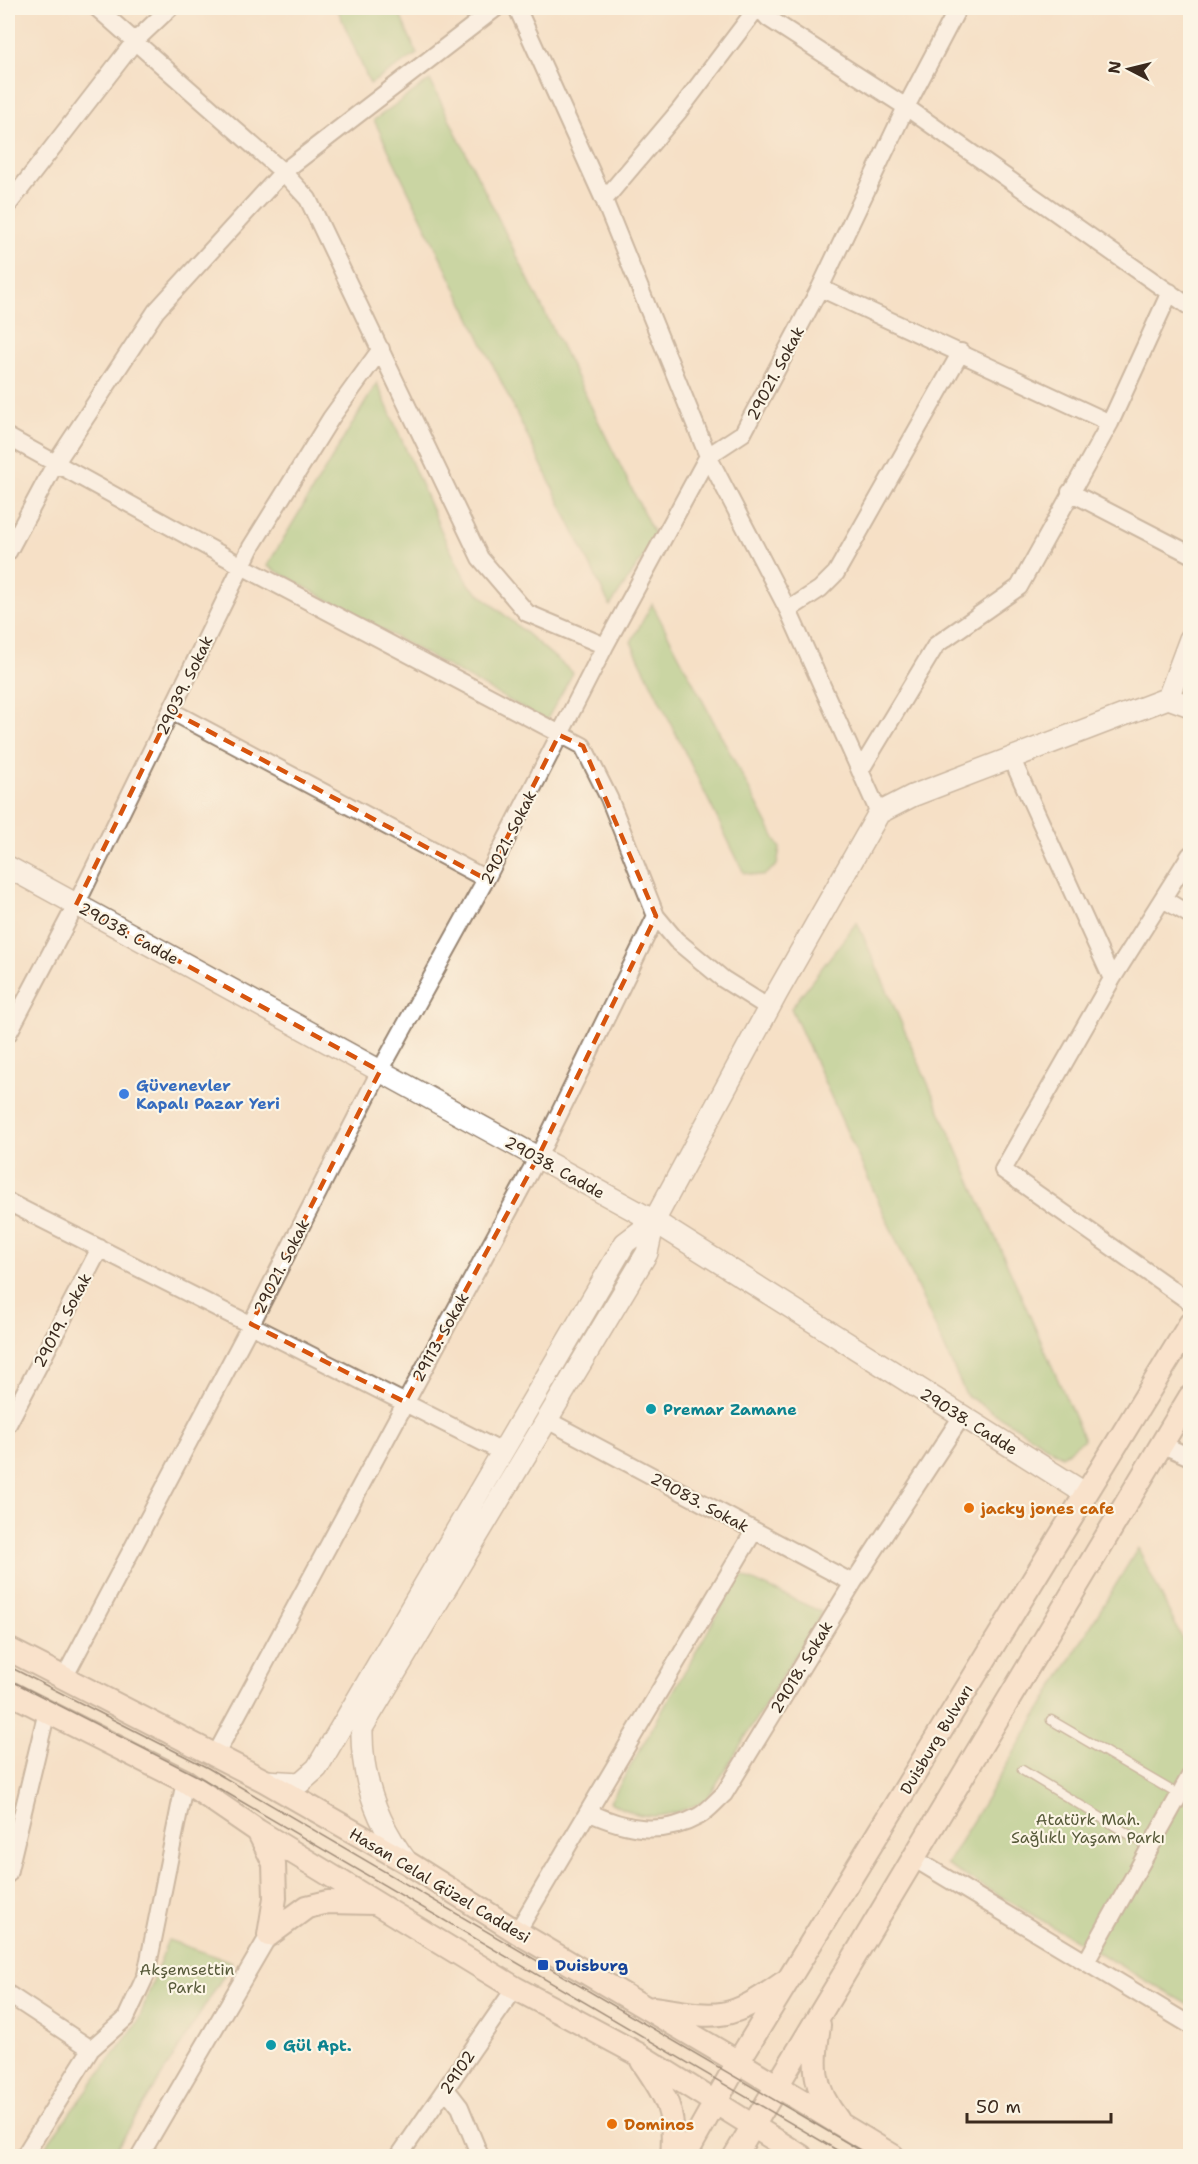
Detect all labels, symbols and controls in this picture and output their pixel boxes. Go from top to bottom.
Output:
north arrow [1099,39,1159,99]
text: N [1103,60,1126,75]
street label: 29021. Sokak [742,323,809,424]
street label: 29039. Sokak [151,632,218,738]
street label: 29021. Sokak [476,786,541,888]
street label: 29038. Cadde [75,897,182,970]
place label: Güvenevler Kapalı Pazar Yeri [136,1075,280,1114]
marker: Güvenevler Kapalı Pazar Yeri [117,1087,131,1101]
street label: 29038. Cadde [501,1131,608,1204]
street label: 29021. Sokak [249,1215,314,1317]
street label: 29019. Sokak [29,1269,96,1371]
street label: 29113. Sokak [407,1289,474,1386]
street label: 29038. Cadde [916,1383,1021,1460]
place label: Premar Zamane [663,1399,797,1420]
marker: Premar Zamane [644,1402,658,1416]
street label: 29083. Sokak [647,1468,753,1537]
place label: jacky jones cafe [980,1498,1115,1519]
marker: jacky jones cafe [962,1501,976,1515]
street label: 29018. Sokak [766,1617,837,1717]
street label: Duisburg Bulvarı [895,1680,978,1798]
park label: Atatürk Mah. Sağlıklı Yaşam Parkı [1011,1809,1165,1848]
street label: Hasan Celal Güzel Caddesi [345,1823,534,1948]
place label: Duisburg [555,1955,628,1976]
marker: Duisburg [536,1958,550,1972]
park label: Akşemsettin Parkı [140,1959,235,1998]
place label: Gül Apt. [283,2035,352,2056]
marker: Gül Apt. [264,2038,278,2052]
street label: 29102 [435,2046,480,2098]
scale bar [967,2086,1111,2124]
text: 50 m [976,2095,1021,2119]
place label: Dominos [624,2114,694,2135]
marker: Dominos [605,2117,619,2131]

